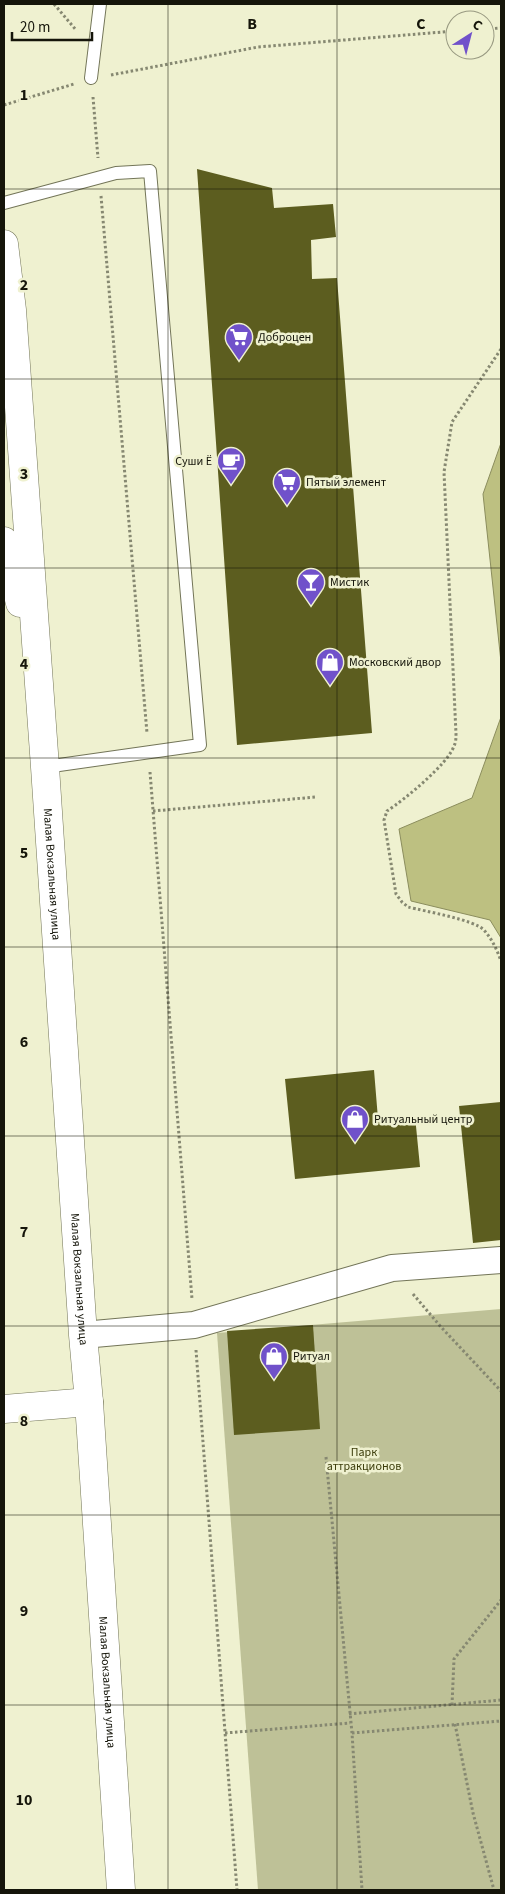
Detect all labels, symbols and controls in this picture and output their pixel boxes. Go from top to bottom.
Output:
scale bar [12,10,92,42]
north arrow [445,10,495,60]
text: B [247,13,257,35]
text: C [416,13,426,35]
text: С [468,15,486,36]
text: 20 m [20,17,50,38]
text: 1 [20,84,28,106]
text: 2 [20,274,28,296]
supermarket icon: Доброцен [224,322,254,361]
place label: Доброцен [258,329,311,346]
cafe icon: Суши Ё [216,446,246,485]
place label: Суши Ё [175,453,212,470]
text: 3 [20,463,28,485]
supermarket icon: Пятый элемент [272,467,302,506]
place label: Пятый элемент [306,474,387,491]
bar icon: Мистик [296,567,326,606]
place label: Мистик [330,574,369,591]
shop icon: Московский двор [315,647,345,686]
text: 4 [20,653,29,675]
place label: Московский двор [349,654,441,671]
street label: Малая Вокзальная улица [39,808,65,941]
text: 5 [20,842,28,864]
text: 6 [20,1031,28,1053]
shop icon: Ритуальный центр [340,1104,370,1143]
place label: Ритуальный центр [374,1111,473,1128]
street label: Малая Вокзальная улица [66,1213,92,1346]
text: 7 [20,1221,28,1243]
shop icon: Ритуал [259,1341,289,1380]
place label: Ритуал [293,1348,330,1365]
text: 8 [20,1410,28,1432]
park label: Парк аттракционов [327,1444,401,1475]
text: 9 [20,1600,28,1622]
street label: Малая Вокзальная улица [94,1616,120,1749]
text: 10 [16,1789,32,1811]

